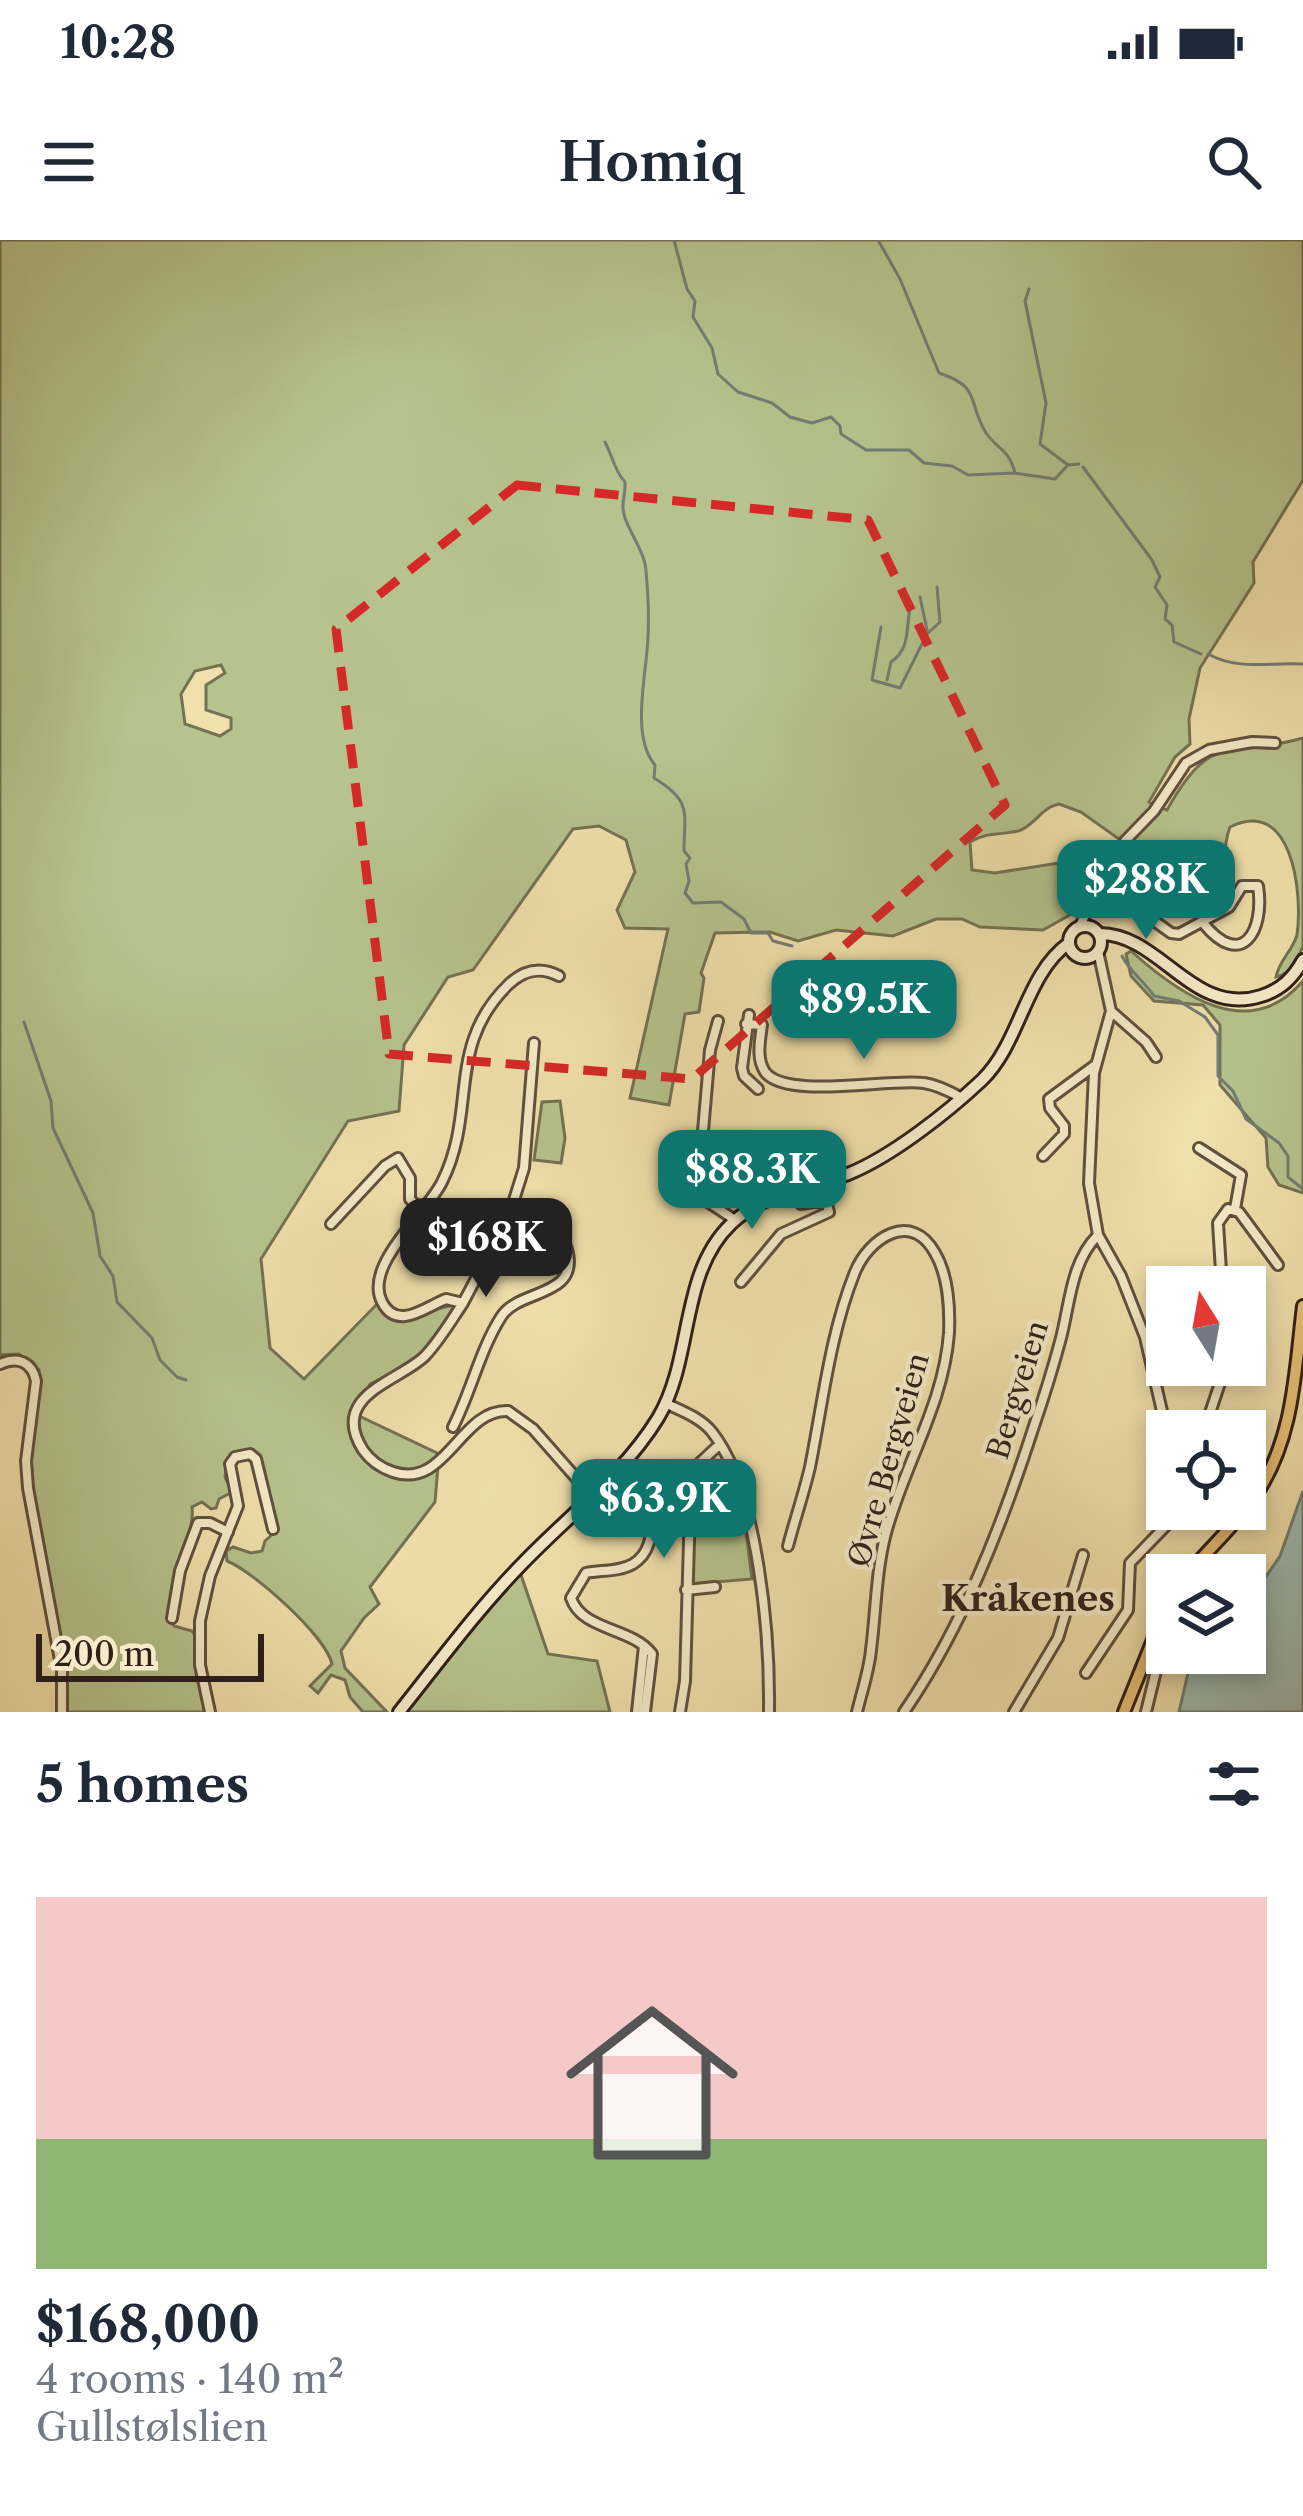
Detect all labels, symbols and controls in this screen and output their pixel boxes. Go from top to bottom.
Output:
text: 10:28 [60,14,176,70]
icon: menu [36,129,102,195]
text: Homiq [558,129,745,195]
icon: search [1201,129,1267,195]
pin: $288K [1062,840,1230,942]
text: $288K [1084,855,1208,903]
pin: $89.5K [766,960,962,1062]
text: $89.5K [799,975,929,1023]
pin: $88.3K [654,1130,850,1232]
text: $88.3K [685,1145,819,1193]
pin: $168K [402,1198,570,1300]
text: $168K [427,1213,545,1261]
north arrow [1146,1266,1266,1386]
map controls [1146,1266,1266,1674]
street label: Bergveien [979,1316,1056,1464]
street label: Øvre Bergveien [840,1348,937,1571]
button: locate [1146,1410,1266,1530]
pin: $63.9K [566,1459,762,1561]
text: $63.9K [598,1474,730,1522]
button: layers [1146,1554,1266,1674]
district label: Kråkenes [941,1576,1115,1620]
scale bar [36,1628,264,1681]
text: 200 m [54,1634,154,1675]
icon: filters [1201,1751,1267,1817]
text: 5 homes [36,1753,249,1815]
icon: home [544,1975,760,2191]
text: $168,000 [36,2293,260,2355]
text: 4 rooms · 140 m² [36,2355,344,2403]
text: Gullstølslien [36,2403,268,2451]

